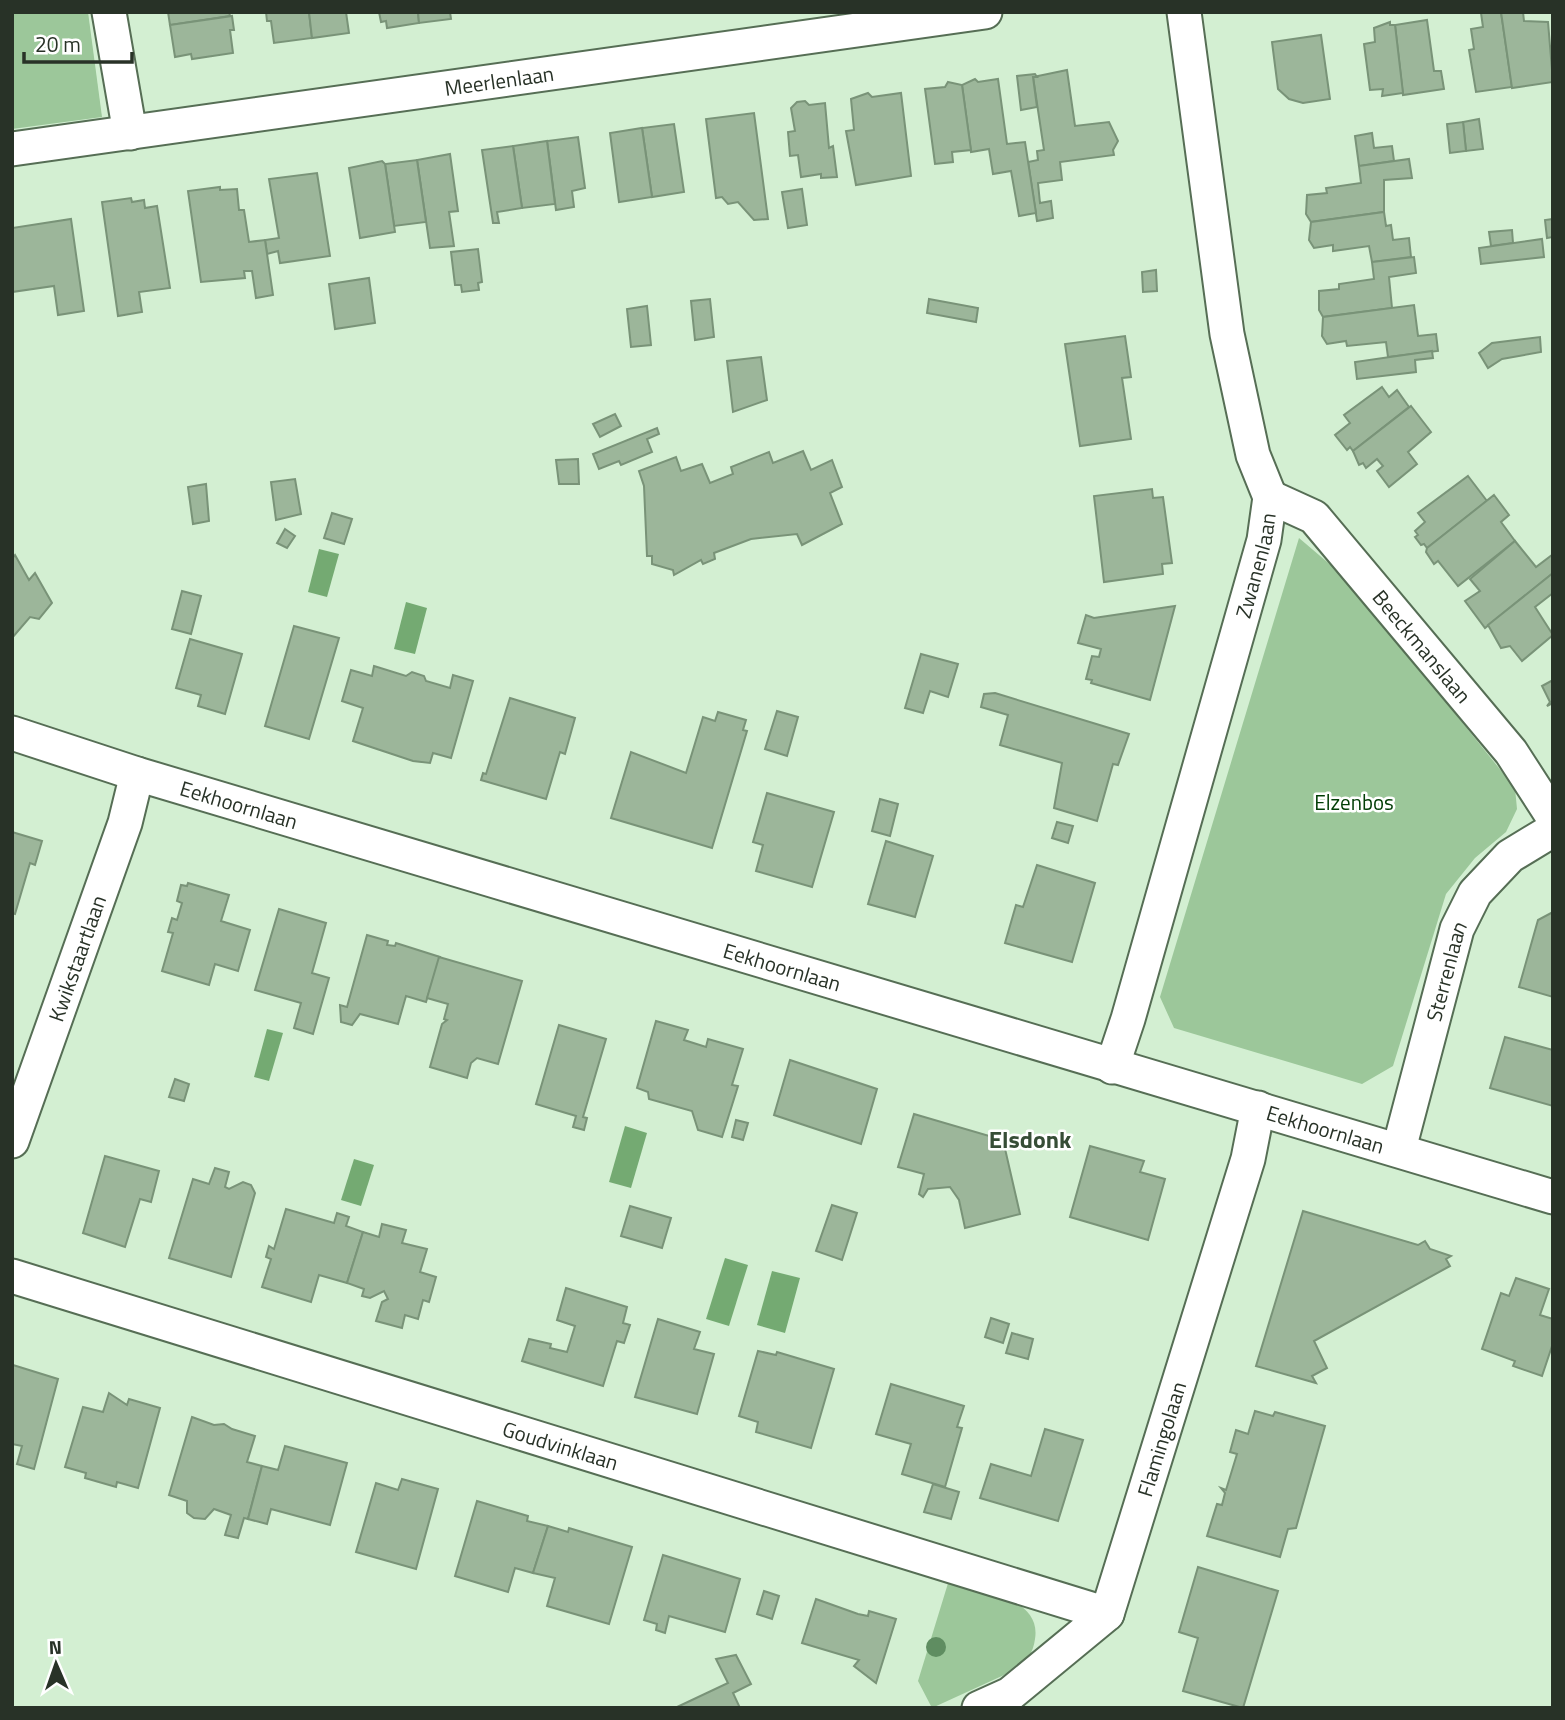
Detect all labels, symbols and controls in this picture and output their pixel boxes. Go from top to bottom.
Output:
scale bar [24,21,133,65]
text: 20 m [35,28,81,60]
street label: Meerlenlaan [443,57,556,104]
street label: Zwanenlaan [1227,511,1284,622]
street label: Beeckmanslaan [1365,582,1479,710]
street label: Eekhoornlaan [176,772,302,837]
park label: Elzenbos [1314,786,1394,818]
street label: Kwikstaartlaan [40,891,114,1026]
street label: Sterrenlaan [1417,915,1475,1025]
street label: Eekhoornlaan [720,934,845,999]
street label: Eekhoornlaan [1263,1096,1388,1162]
district label: Elsdonk [989,1121,1072,1157]
street label: Flamingolaan [1128,1377,1194,1501]
street label: Goudvinklaan [499,1412,622,1478]
north arrow [21,1629,91,1699]
text: N [48,1632,62,1661]

